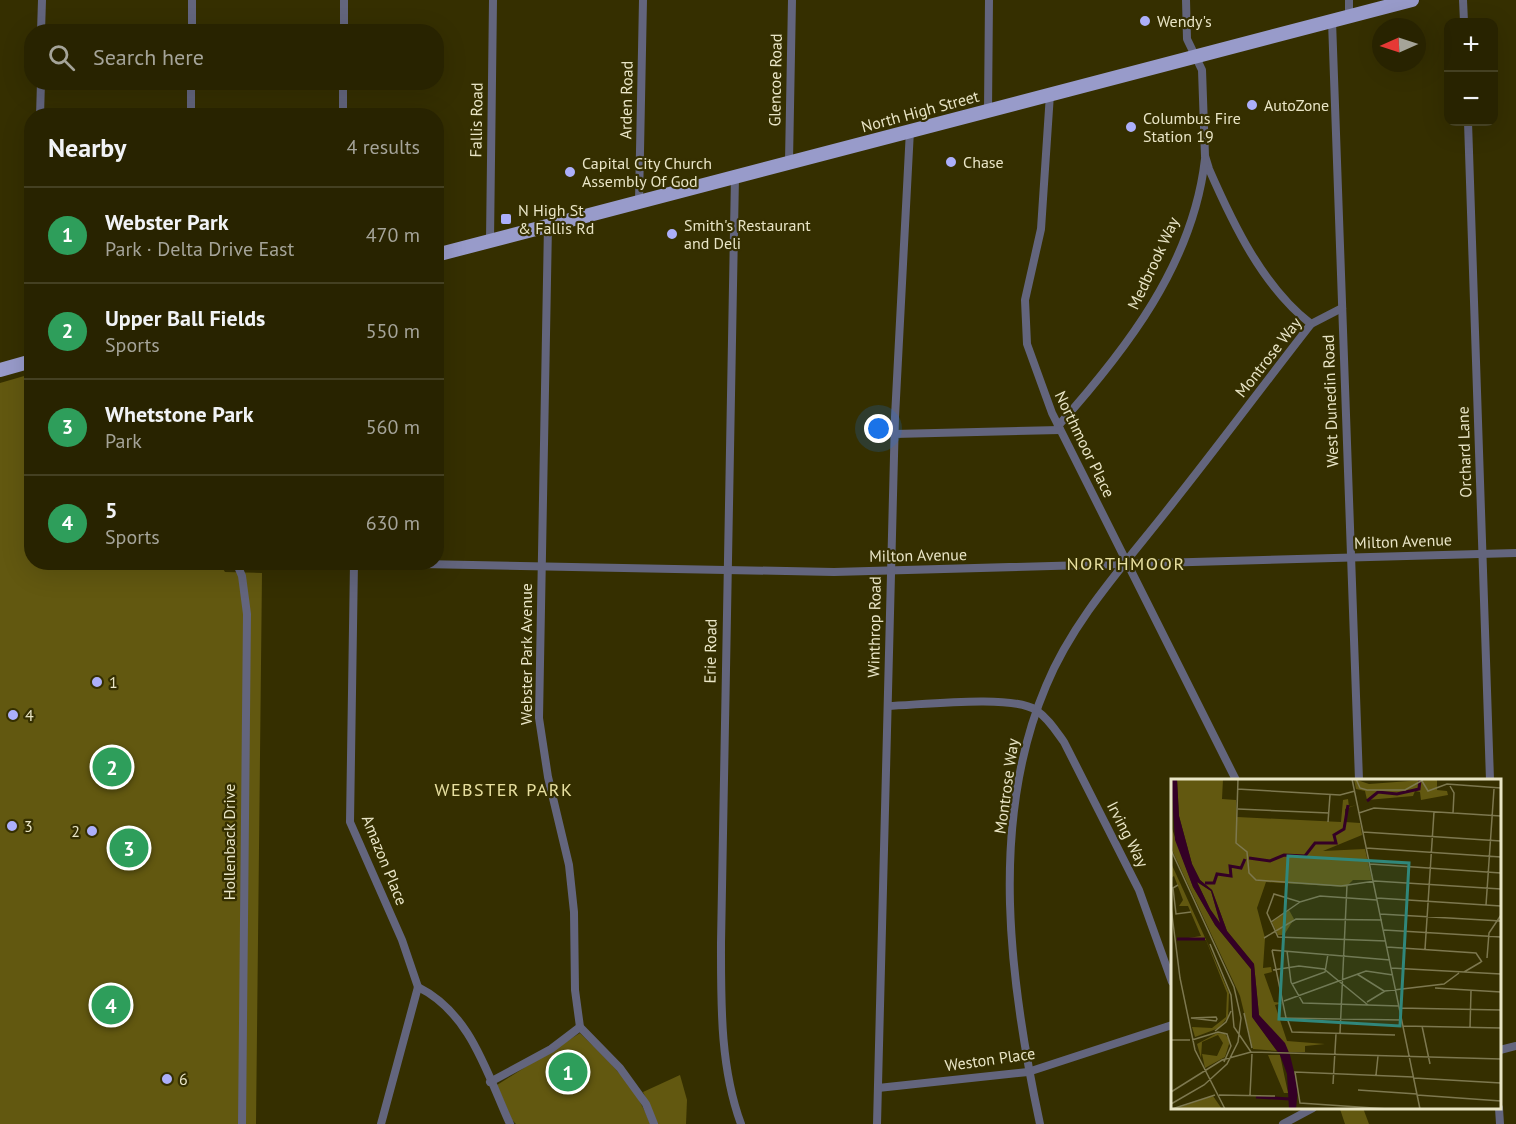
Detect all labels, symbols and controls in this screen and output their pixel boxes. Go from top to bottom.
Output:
place label: Wendy's [1157,11,1212,31]
marker: Wendy's [1138,14,1152,28]
north arrow [1372,18,1426,72]
map controls [1444,18,1498,126]
button: + [1444,18,1498,72]
search box [24,24,444,90]
street label: Glencoe Road [764,33,786,127]
icon: search [45,41,78,74]
text: Search here [93,43,204,71]
street label: Arden Road [615,61,637,139]
button: − [1444,72,1498,126]
street label: Fallis Road [465,82,487,158]
street label: North High Street [859,86,982,136]
place label: AutoZone [1264,95,1329,115]
marker: AutoZone [1245,98,1259,112]
place label: Columbus Fire Station 19 [1143,108,1241,146]
marker: Columbus Fire Station 19 [1124,120,1138,134]
text: Nearby [48,131,126,164]
text: 4 results [347,134,420,160]
place label: Chase [963,152,1004,172]
place label: Capital City Church Assembly Of God [582,153,712,191]
marker: Chase [944,155,958,169]
marker: Capital City Church Assembly Of God [563,165,577,179]
place label: N High St & Fallis Rd [518,200,594,238]
text: Webster Park [105,208,228,236]
marker: N High St & Fallis Rd [499,212,513,226]
street label: Medbrook Way [1123,213,1183,312]
place label: Smith's Restaurant and Deli [684,215,811,253]
text: 1 [62,222,73,248]
text: 470 m [366,222,420,248]
marker: Smith's Restaurant and Deli [665,227,679,241]
text: Park · Delta Drive East [105,236,294,262]
text: Upper Ball Fields [105,304,265,332]
street label: Montrose Way [1230,312,1306,401]
text: 2 [62,318,73,344]
text: 550 m [366,318,420,344]
text: Sports [105,332,160,358]
street label: West Dunedin Road [1318,334,1342,468]
street label: Northmoor Place [1051,388,1119,500]
text: Whetstone Park [105,400,254,428]
street label: Orchard Lane [1452,406,1476,498]
text: 3 [62,414,73,440]
text: 560 m [366,414,420,440]
your location [864,414,893,443]
text: Park [105,428,142,454]
text: 5 [105,496,117,524]
text: 4 [62,510,73,536]
text: 630 m [366,510,420,536]
text: Sports [105,524,160,550]
street label: Milton Avenue [1354,529,1452,553]
street label: Milton Avenue [869,544,967,566]
district label: NORTHMOOR [1066,552,1186,575]
street label: Winthrop Road [863,576,885,678]
street label: Webster Park Avenue [516,583,536,725]
street label: Erie Road [699,619,721,683]
place label: 1 [109,672,118,692]
marker: 1 [90,675,104,689]
place label: 4 [25,705,34,725]
marker: 4 [6,708,20,722]
street label: Montrose Way [989,736,1023,835]
pin: 2 [92,744,132,789]
district label: WEBSTER PARK [435,778,573,801]
inset map [1171,779,1501,1109]
street label: Hollenback Drive [219,784,239,900]
street label: Irving Way [1103,798,1153,871]
street label: Amazon Place [358,812,412,908]
place label: 3 [24,816,33,836]
marker: 3 [5,819,19,833]
place label: 2 [71,821,80,841]
marker: 2 [85,824,99,838]
pin: 3 [110,826,148,870]
pin: 4 [92,982,130,1028]
street label: Weston Place [944,1043,1036,1075]
pin: 1 [548,1050,588,1094]
place label: 6 [179,1069,188,1089]
marker: 6 [160,1072,174,1086]

